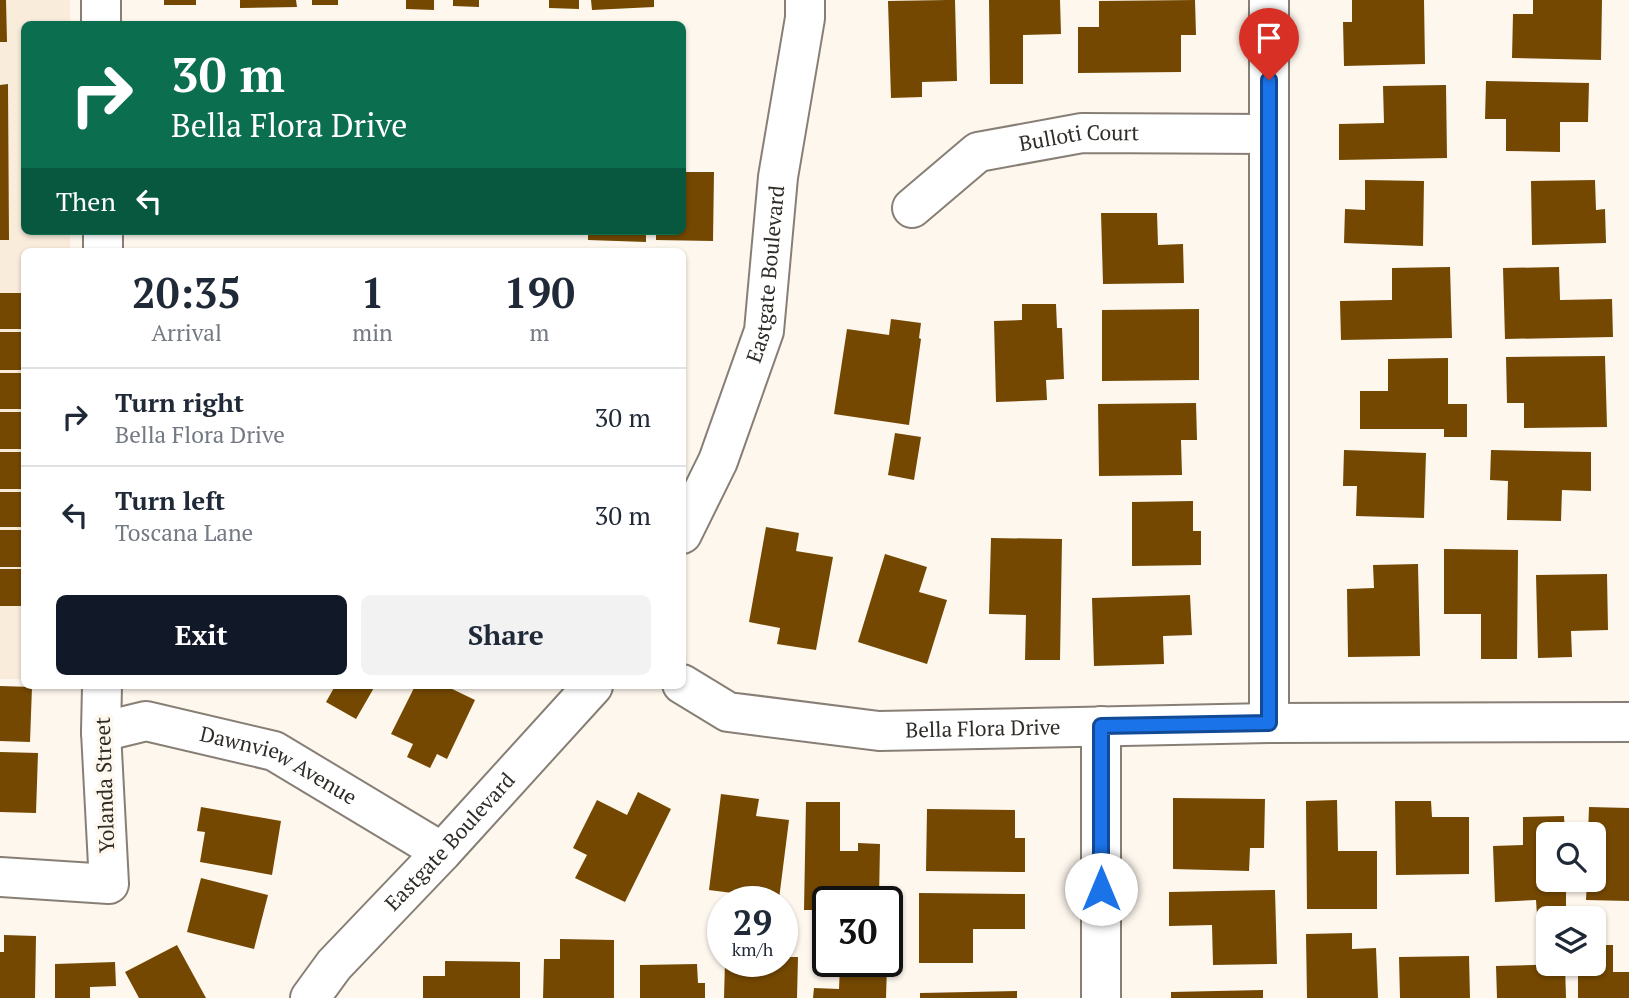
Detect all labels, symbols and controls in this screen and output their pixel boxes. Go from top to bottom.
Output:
pin [1239,8,1299,80]
icon: arrive [1250,19,1288,57]
text: 30 m [171,41,285,106]
icon: right [56,49,147,140]
text: Bella Flora Drive [171,104,407,146]
street label: Bulloti Court [1017,118,1139,157]
icon: left [130,182,168,220]
text: Then [56,184,116,218]
street label: Eastgate Boulevard [739,184,790,366]
text: 20:35 [132,264,241,320]
text: 1 [361,264,384,320]
text: 190 [504,264,575,320]
text: Arrival [151,317,222,348]
text: min [352,317,393,348]
text: m [529,317,549,348]
text: Turn right [115,385,244,419]
icon: right [56,398,94,436]
text: 30 m [595,400,651,434]
text: Bella Flora Drive [115,419,285,450]
text: Turn left [115,483,225,517]
icon: left [56,496,94,534]
text: 30 m [595,498,651,532]
text: Toscana Lane [115,517,253,548]
button: Exit [56,595,347,675]
button: Share [361,595,651,675]
street label: Bella Flora Drive [905,712,1061,743]
street label: Yolanda Street [88,716,120,853]
street label: Dawnview Avenue [197,719,362,811]
street label: Eastgate Boulevard [378,766,521,916]
map controls [1536,822,1606,976]
button: search [1536,822,1606,892]
position arrow [1064,852,1138,926]
speed limit sign: 30 [812,886,903,977]
text: 29 [733,899,772,945]
button: layers [1536,906,1606,976]
text: km/h [732,937,773,961]

